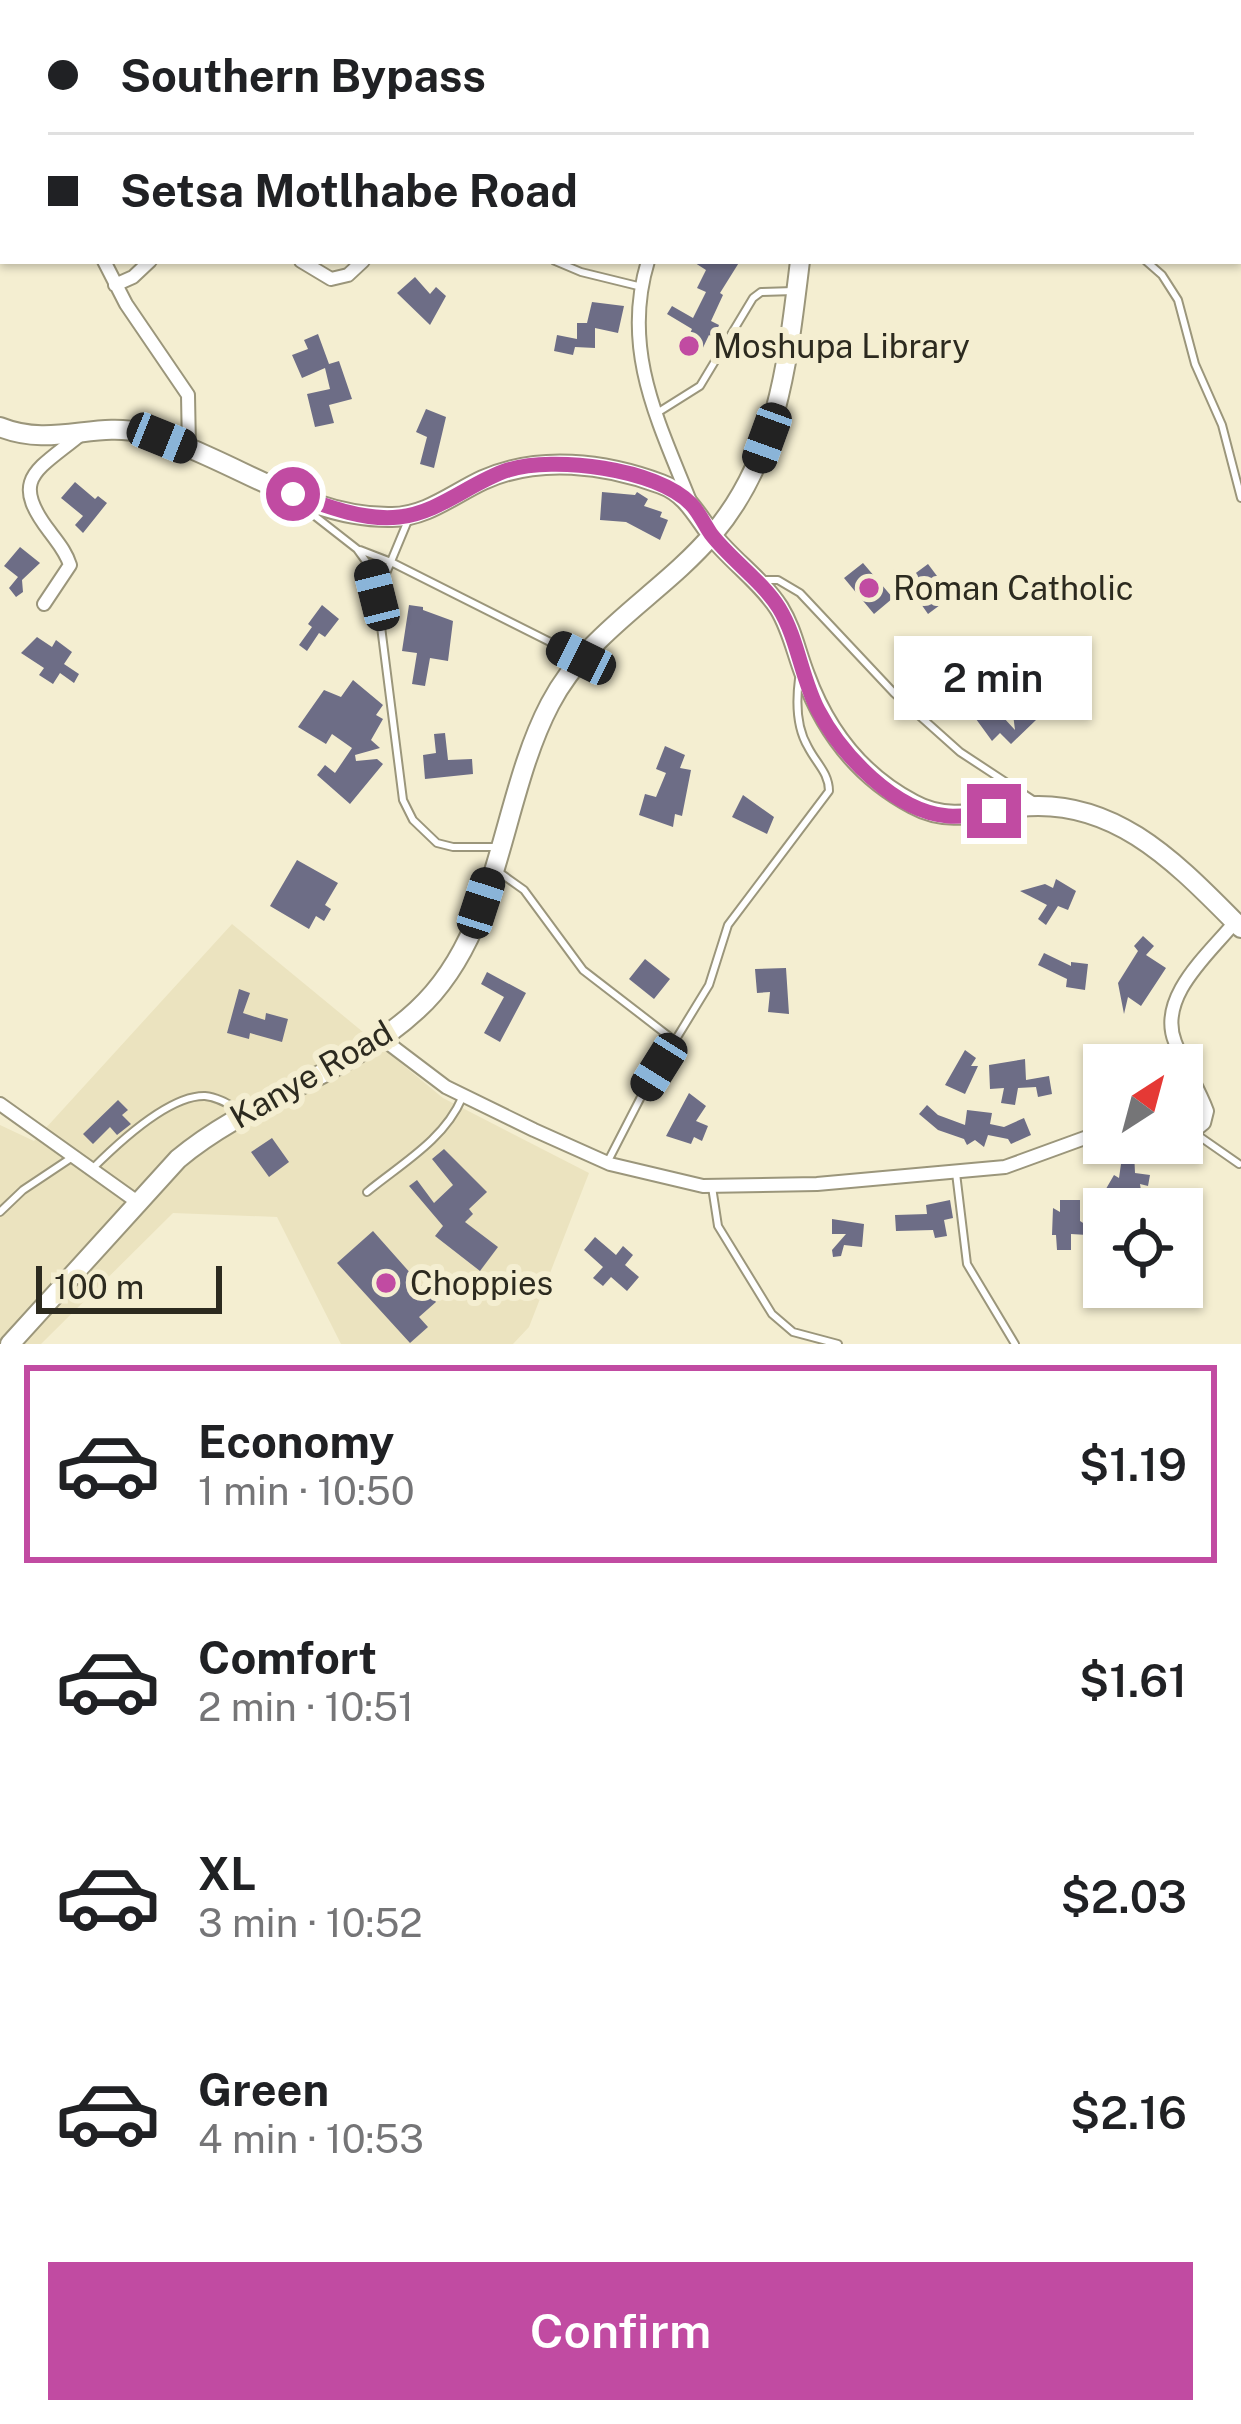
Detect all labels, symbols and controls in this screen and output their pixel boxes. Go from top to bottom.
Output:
text: Southern Bypass [120,49,486,102]
text: Setsa Motlhabe Road [120,164,578,217]
place label: Moshupa Library [713,327,970,365]
marker: Moshupa Library [676,333,702,359]
car [738,398,796,478]
car [122,408,202,468]
route start [266,467,320,521]
car [351,556,403,634]
place label: Roman Catholic [893,569,1134,607]
marker: Roman Catholic [856,575,882,601]
car [541,626,621,690]
callout: 2 min [895,637,1093,721]
text: 2 min [943,655,1043,701]
route end [967,784,1021,838]
car [453,863,509,943]
street label: Kanye Road [223,1012,399,1136]
car [625,1027,693,1107]
north arrow [1083,1044,1203,1164]
map controls [1083,1044,1203,1308]
button: locate [1083,1188,1203,1308]
scale bar [36,1260,222,1313]
place label: Choppies [410,1264,553,1302]
text: 100 m [54,1268,144,1306]
marker: Choppies [373,1270,399,1296]
icon: car [54,1410,162,1518]
text: Economy [198,1415,394,1468]
text: $1.19 [1079,1438,1187,1491]
text: 1 min · 10:50 [198,1468,415,1514]
icon: car [54,1626,162,1734]
text: Comfort [198,1631,377,1684]
text: $1.61 [1079,1654,1187,1707]
text: 2 min · 10:51 [198,1684,414,1730]
icon: car [54,1842,162,1950]
text: XL [198,1847,256,1900]
text: $2.03 [1060,1870,1187,1923]
text: 3 min · 10:52 [198,1900,423,1946]
icon: car [54,2058,162,2166]
text: Green [198,2063,329,2116]
text: $2.16 [1070,2086,1187,2139]
text: 4 min · 10:53 [198,2116,424,2162]
button: Confirm [48,2262,1193,2400]

